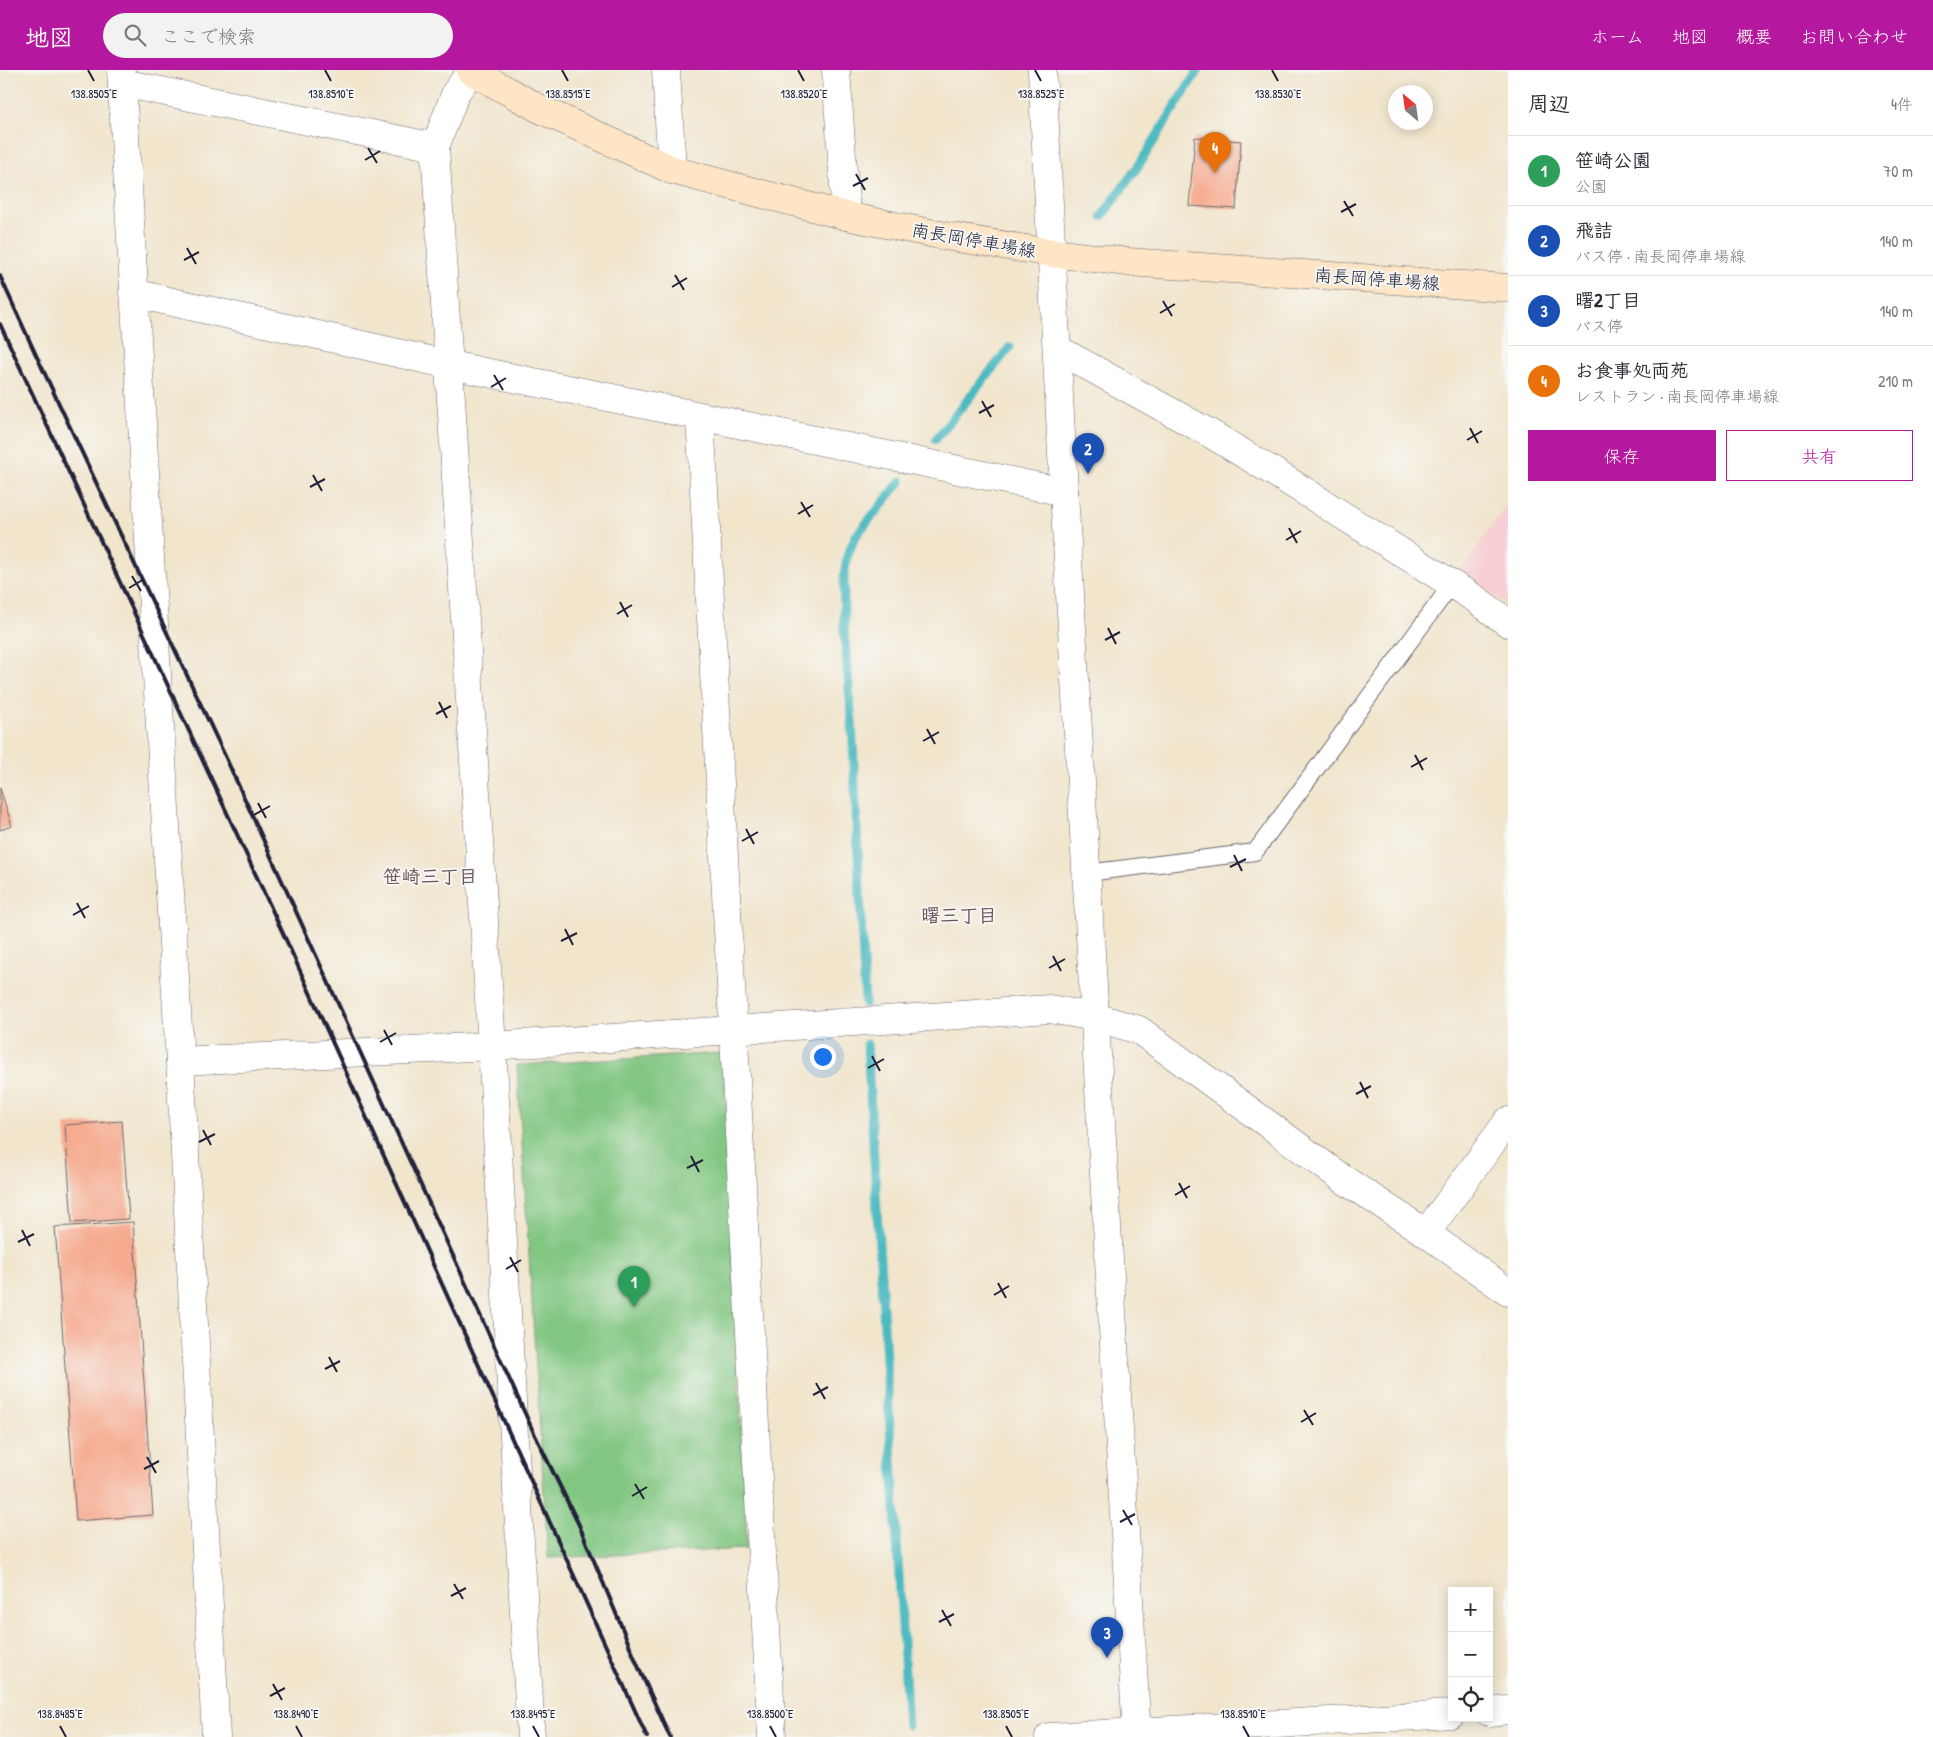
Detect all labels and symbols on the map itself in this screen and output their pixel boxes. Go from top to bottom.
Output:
text: 138.8505°E [71,85,118,102]
text: 138.8510°E [308,85,354,102]
text: 138.8515°E [545,85,591,102]
text: 138.8520°E [781,85,828,102]
text: 138.8525°E [1018,85,1065,102]
text: 138.8530°E [1255,85,1302,102]
north arrow [1388,85,1433,130]
pin: 4 [1199,132,1231,173]
street label: 南長岡停車場線 [910,217,1038,263]
street label: 南長岡停車場線 [1313,262,1441,296]
pin: 2 [1072,433,1104,474]
district label: 笹崎三丁目 [382,863,478,889]
district label: 曙三丁目 [921,902,997,928]
your location [810,1044,836,1070]
pin: 1 [618,1266,650,1307]
pin: 3 [1091,1617,1123,1658]
text: 138.8485°E [37,1705,83,1722]
text: 138.8490°E [273,1705,319,1722]
text: 138.8495°E [511,1705,556,1722]
text: 138.8500°E [747,1705,794,1722]
text: 138.8505°E [983,1705,1030,1722]
text: 138.8510°E [1220,1705,1266,1722]

